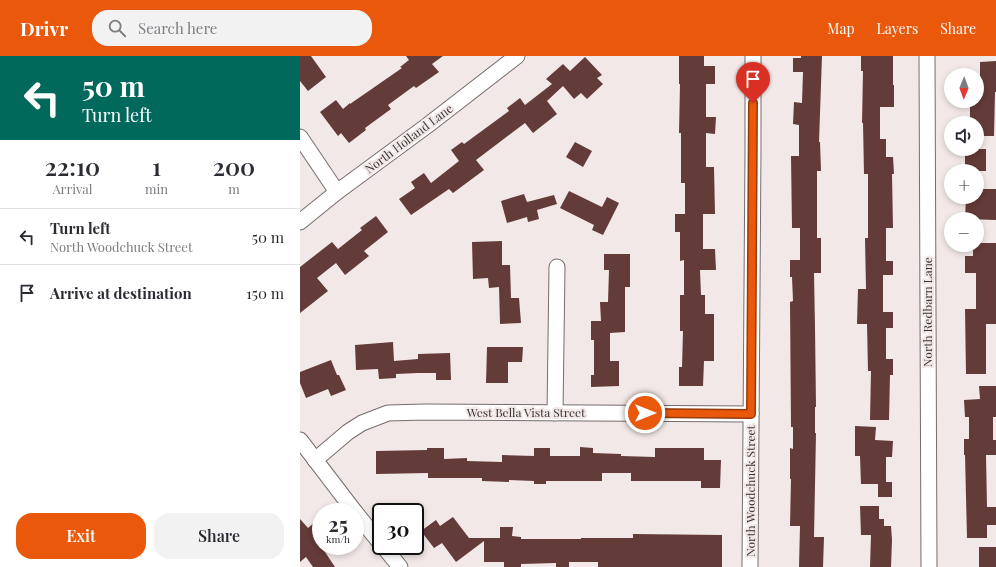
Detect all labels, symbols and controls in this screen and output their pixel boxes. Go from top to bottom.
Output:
search box [92,10,372,46]
text: Drivr [20,15,68,41]
icon: search [106,17,128,39]
text: Search here [138,18,217,38]
text: Map [827,19,855,38]
text: Layers [877,19,918,38]
text: Share [940,19,976,38]
pin [736,62,770,103]
text: 50 m [82,67,145,104]
icon: arrive [742,68,764,90]
north arrow [944,68,984,108]
map controls [944,68,984,252]
icon: left [16,72,68,124]
street label: North Holland Lane [361,100,456,176]
text: Turn left [82,103,152,127]
button: sound [944,116,984,156]
text: 22:10 [45,150,100,182]
text: 1 [152,150,161,182]
text: 200 [213,150,255,182]
button: + [944,164,984,204]
text: Arrival [52,180,92,197]
text: min [145,180,168,197]
text: m [228,180,240,197]
button: − [944,212,984,252]
text: Turn left [50,218,111,238]
icon: left [16,226,38,248]
text: 50 m [252,227,284,247]
text: North Woodchuck Street [50,238,193,255]
street label: North Redbarn Lane [919,257,935,367]
icon: arrive [16,282,38,304]
text: Arrive at destination [50,283,192,303]
text: 150 m [246,283,284,303]
position arrow [624,392,666,434]
street label: West Bella Vista Street [466,404,586,420]
street label: North Woodchuck Street [742,424,758,557]
speed limit sign: 30 [372,503,424,555]
text: 25 [328,510,348,537]
button: Exit [16,513,146,559]
button: Share [154,513,284,559]
text: km/h [326,532,350,546]

